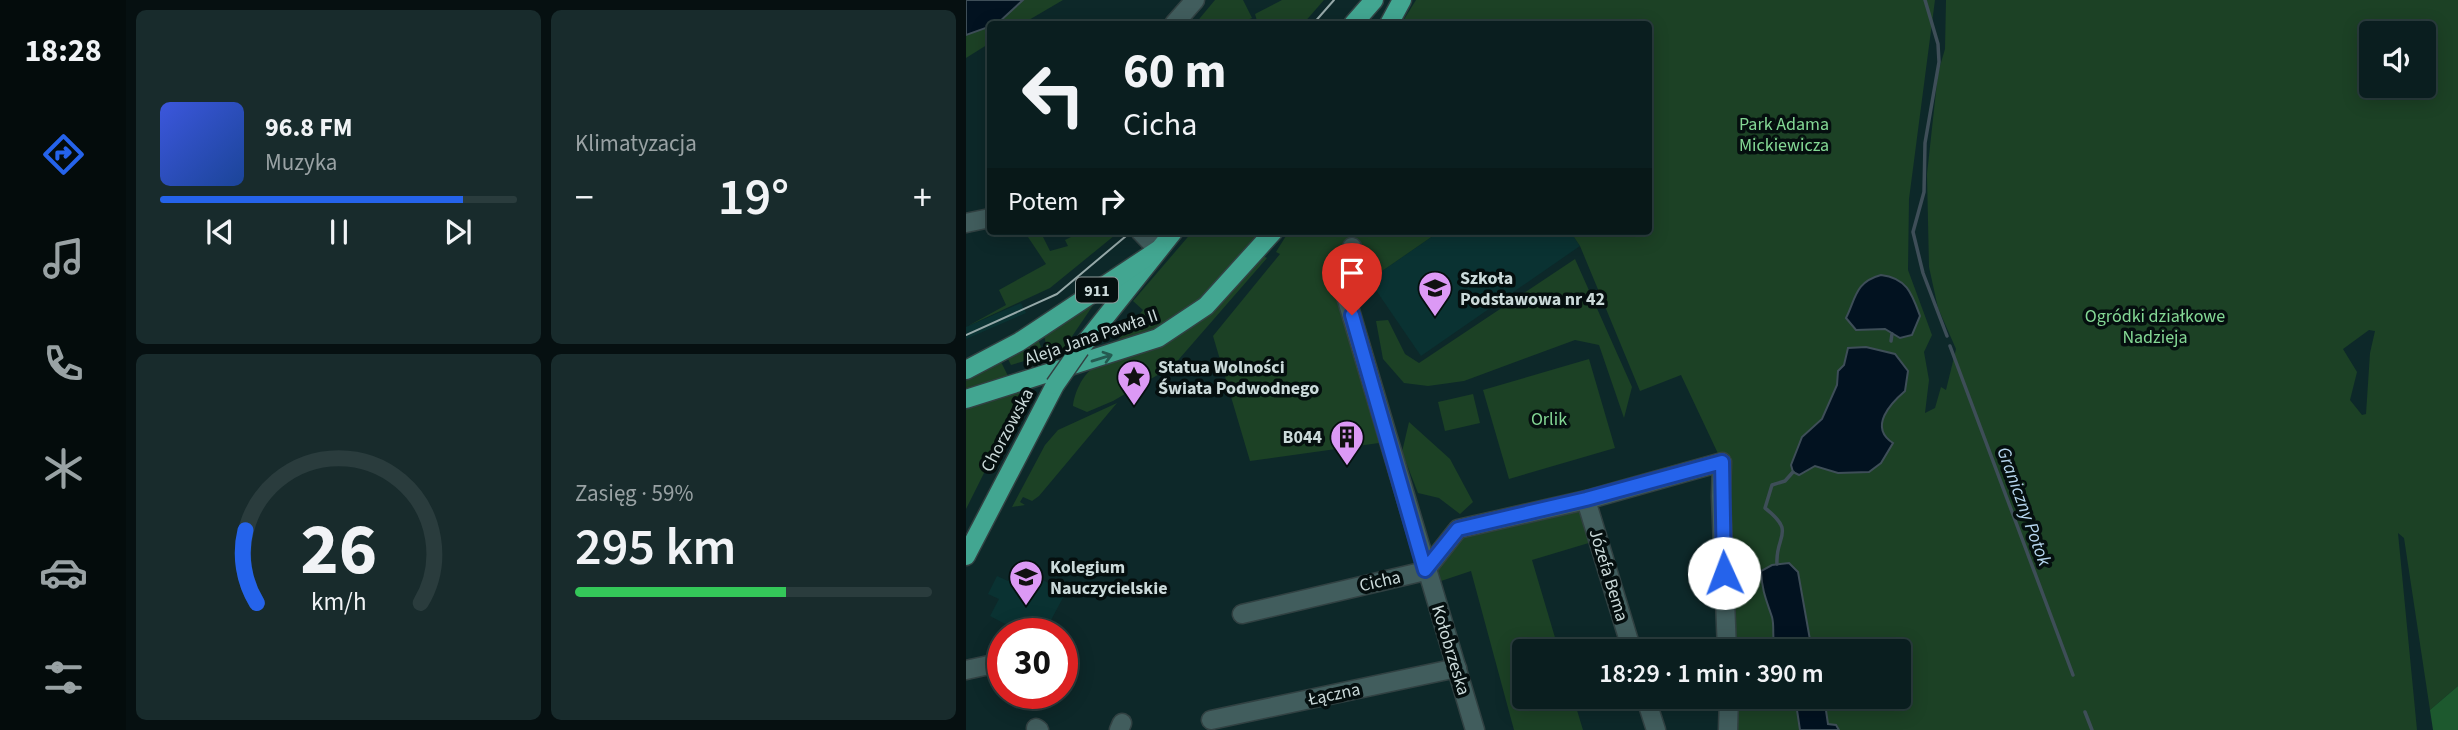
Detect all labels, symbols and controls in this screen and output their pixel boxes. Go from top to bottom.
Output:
map controls [2359,21,2436,98]
button: sound [2359,21,2436,98]
text: 18:28 [24,28,102,74]
text: 60 m [1123,37,1227,107]
icon: left [1008,49,1099,140]
text: Cicha [1123,102,1197,148]
text: 96.8 FM [265,109,353,146]
park label: Park Adama Mickiewicza [1739,112,1829,158]
text: Klimatyzacja [575,127,697,160]
icon: directions [39,130,88,179]
text: Muzyka [265,146,337,179]
text: 19° [718,161,789,235]
text: − [575,171,594,225]
text: + [913,171,932,225]
icon: right [1093,182,1131,220]
text: Potem [1008,183,1079,220]
icon: previous [201,213,239,251]
icon: pause [320,213,358,251]
icon: next [439,213,477,251]
icon: music [39,234,88,283]
pin [1322,243,1382,315]
icon: arrive [1333,254,1371,292]
place label: Szkoła Podstawowa nr 42 [1460,266,1605,312]
school or university icon: Szkoła Podstawowa nr 42 [1416,269,1454,318]
road number: 911 [1076,278,1118,302]
street label: Aleja Jana Pawła II [1021,303,1161,372]
park label: Ogródki działkowe Nadzieja [2085,304,2225,350]
icon: phone [39,339,88,388]
one-way arrow [1090,351,1112,364]
place label: Statua Wolności Świata Podwodnego [1158,355,1319,401]
place icon: Statua Wolności Świata Podwodnego [1115,358,1153,407]
street label: Chorzowska [975,384,1040,476]
park label: Orlik [1531,407,1567,432]
building icon: B044 [1328,418,1366,467]
place label: B044 [1283,425,1322,450]
water label: Graniczny Potok [1990,443,2058,571]
icon: climate [39,444,88,493]
text: Zasięg · 59% [575,477,693,510]
text: 26 [300,498,377,602]
text: 295 km [575,511,736,585]
street label: Józefa Bema [1583,526,1634,625]
position arrow [1687,536,1761,610]
icon: car [39,548,88,597]
place label: Kolegium Nauczycielskie [1050,555,1167,601]
school or university icon: Kolegium Nauczycielskie [1007,558,1045,607]
street label: Cicha [1357,565,1403,598]
text: km/h [311,584,366,620]
street label: Kołobrzeska [1425,602,1476,698]
speed limit sign: 30 [987,618,1078,709]
icon: filters [39,653,88,702]
text: 18:29 · 1 min · 390 m [1599,655,1824,692]
street label: Łączna [1305,677,1363,712]

